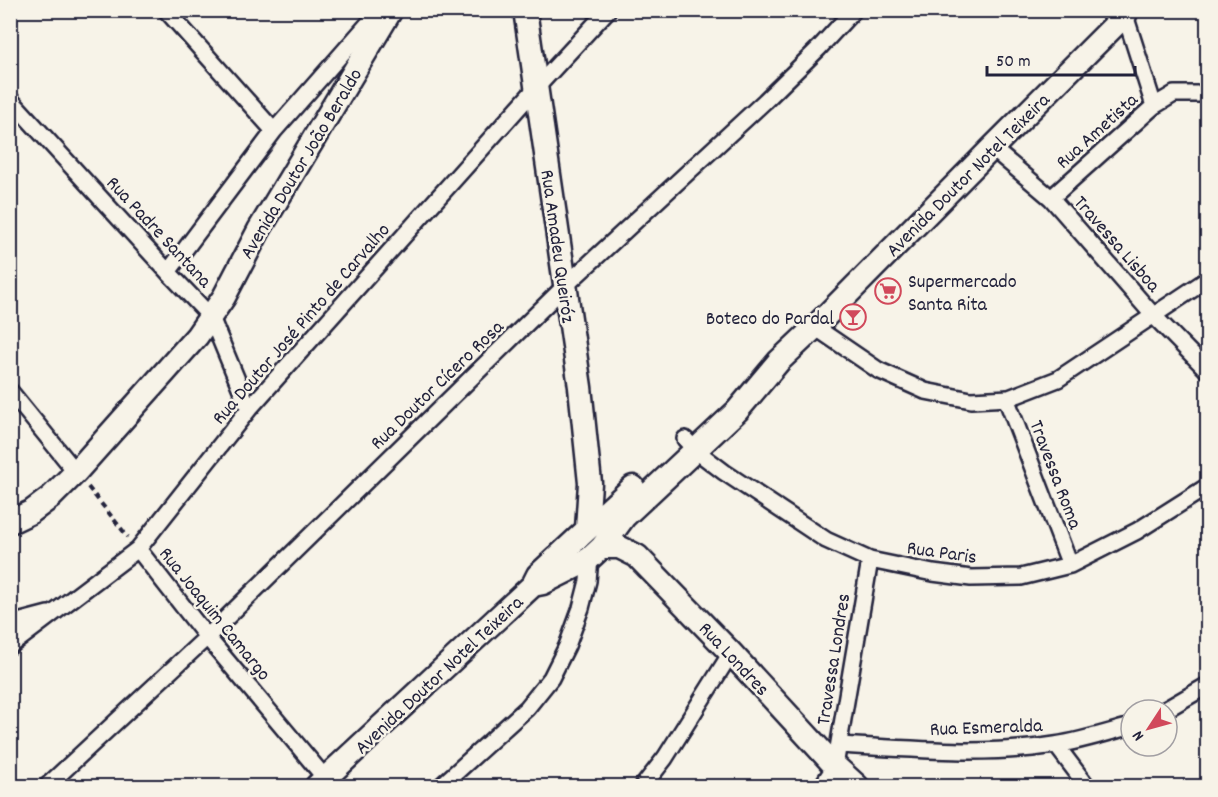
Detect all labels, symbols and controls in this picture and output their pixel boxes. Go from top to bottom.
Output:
scale bar [987,39,1136,77]
text: 50 m [996,50,1031,75]
street label: Avenida Doutor João Beraldo [234,64,371,265]
street label: Avenida Doutor Notel Teixeira [881,87,1058,264]
street label: Rua Ametista [1051,87,1146,177]
street label: Rua Amadeu Queiróz [531,168,581,325]
street label: Rua Padre Santana [99,171,217,296]
street label: Travessa Lisboa [1066,191,1166,300]
street label: Rua Doutor José Pinto de Carvalho [207,218,398,432]
place label: Supermercado Santa Rita [908,269,1017,320]
supermarket icon: Supermercado Santa Rita [873,276,903,306]
bar icon: Boteco do Pardal [838,302,868,332]
place label: Boteco do Pardal [706,306,834,334]
street label: Rua Doutor Cícero Rosa [365,314,512,457]
street label: Travessa Roma [1021,417,1088,534]
street label: Rua Paris [905,535,978,573]
street label: Rua Joaquim Camargo [151,542,276,688]
street label: Avenida Doutor Notel Teixeira [349,590,531,762]
street label: Travessa Londres [811,592,859,727]
street label: Rua Londres [691,617,775,703]
north arrow [1119,698,1179,758]
street label: Rua Esmeralda [929,713,1044,745]
text: N [1127,725,1151,745]

